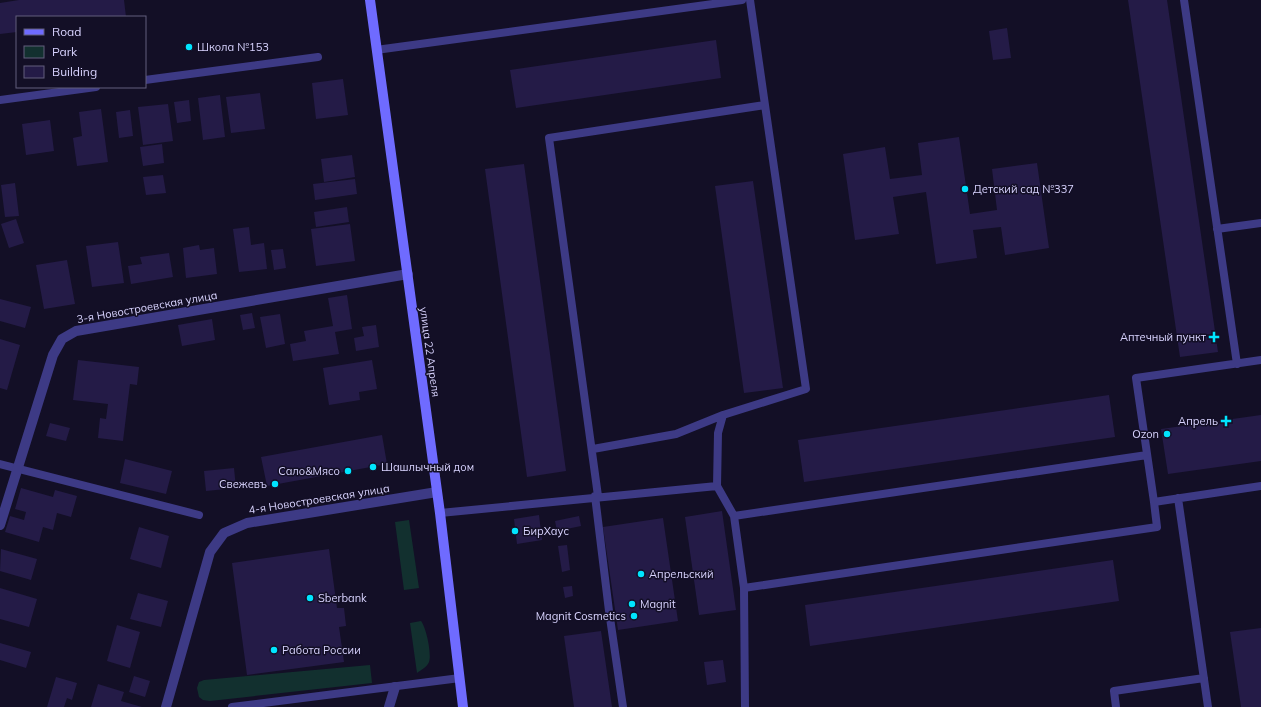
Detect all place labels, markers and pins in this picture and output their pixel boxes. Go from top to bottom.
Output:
place label: Школа №153 [197,40,269,54]
marker: Школа №153 [184,42,194,52]
place label: Детский сад №337 [973,182,1074,196]
marker: Детский сад №337 [960,184,970,194]
place label: Аптечный пункт [1120,330,1206,344]
marker: Аптечный пункт [1209,332,1219,342]
place label: Апрель [1178,414,1218,428]
marker: Апрель [1221,416,1231,426]
place label: Ozon [1132,427,1159,441]
marker: Ozon [1162,429,1172,439]
place label: Шашлычный дом [381,460,474,474]
marker: Шашлычный дом [368,462,378,472]
place label: Сало&Мясо [278,464,340,478]
marker: Сало&Мясо [343,466,353,476]
place label: Свежевъ [219,477,267,491]
marker: Свежевъ [270,479,280,489]
place label: БирХаус [523,524,569,538]
marker: БирХаус [510,526,520,536]
place label: Апрельский [649,567,714,581]
marker: Апрельский [636,569,646,579]
place label: Sberbank [318,591,367,605]
marker: Sberbank [305,593,315,603]
place label: Magnit [640,597,676,611]
marker: Magnit [627,599,637,609]
place label: Magnit Cosmetics [536,609,626,623]
marker: Magnit Cosmetics [629,611,639,621]
place label: Работа России [282,643,361,657]
marker: Работа России [269,645,279,655]

